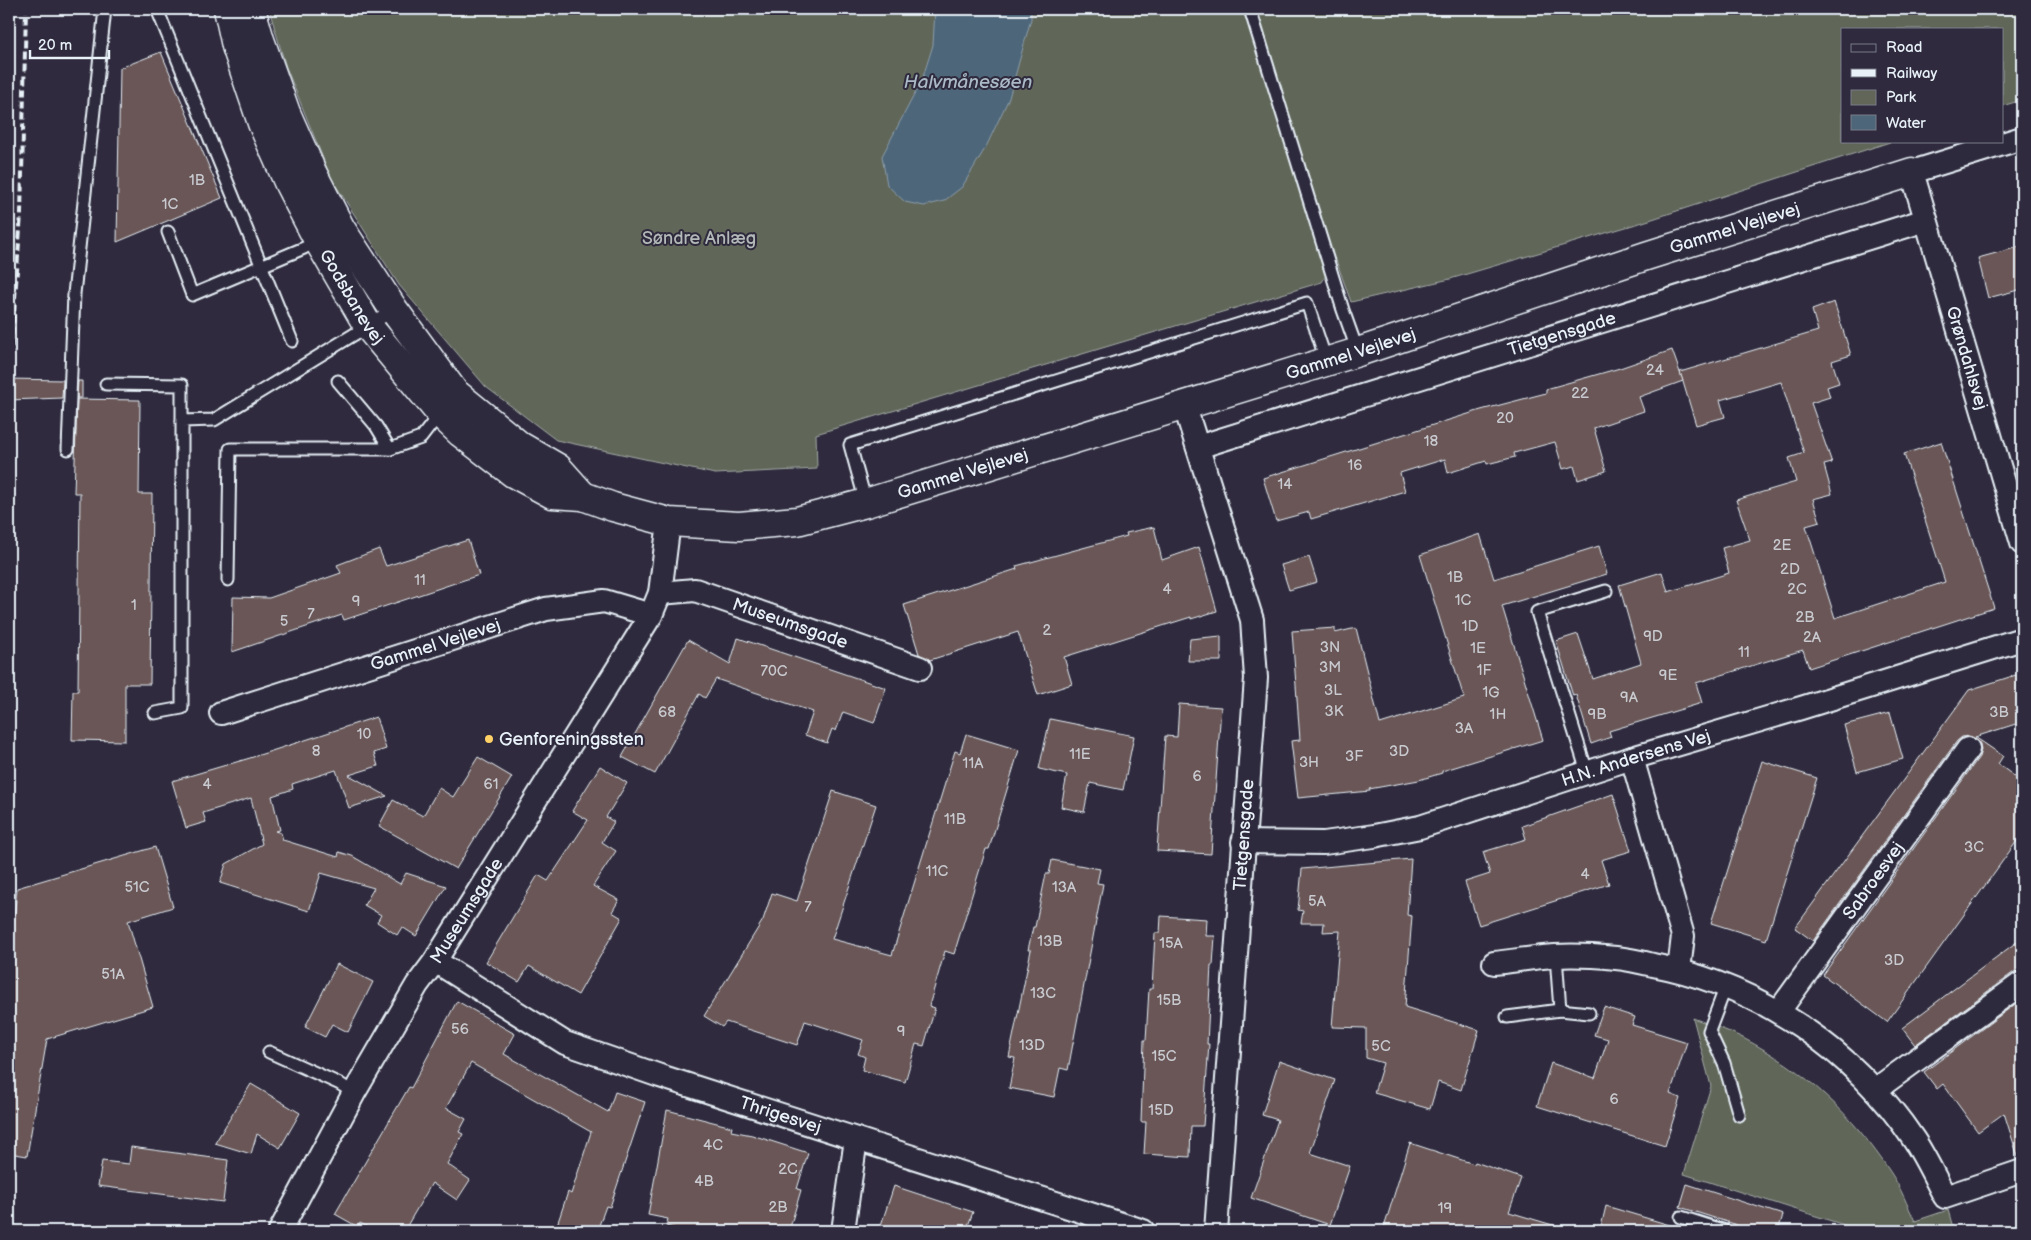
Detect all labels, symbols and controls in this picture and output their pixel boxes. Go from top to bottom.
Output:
scale bar [30,28,109,60]
legend [1841,28,2004,142]
text: 20 m [38,36,72,55]
text: Road [1886,38,1922,57]
text: Railway [1886,64,1937,83]
water label: Halvmånesøen [904,71,1032,94]
text: Park [1886,88,1917,107]
text: Water [1886,114,1926,133]
house number: 1B [189,171,205,190]
house number: 1C [162,195,179,214]
street label: Gammel Vejlevej [1667,198,1802,258]
park label: Søndre Anlæg [642,228,756,249]
street label: Godsbanevej [315,245,389,348]
street label: Grøndahlsvej [1942,304,1992,412]
street label: Tietgensgade [1505,307,1619,360]
street label: Gammel Vejlevej [1283,323,1418,384]
house number: 24 [1646,361,1664,380]
house number: 22 [1571,384,1589,403]
house number: 20 [1496,409,1514,428]
house number: 18 [1424,432,1439,451]
street label: Gammel Vejlevej [895,443,1030,503]
house number: 16 [1348,456,1362,475]
house number: 14 [1278,475,1292,494]
house number: 2E [1773,536,1791,555]
house number: 2D [1780,560,1800,579]
house number: 1B [1447,568,1463,587]
house number: 11 [414,571,426,590]
house number: 4 [1162,580,1172,599]
house number: 2C [1787,580,1807,599]
house number: 1C [1455,591,1472,610]
house number: 9 [352,592,360,611]
street label: Museumsgade [730,593,851,653]
house number: 1 [131,596,137,615]
house number: 7 [307,605,315,624]
house number: 2B [1795,608,1815,627]
house number: 5 [280,612,288,631]
street label: Gammel Vejlevej [368,614,503,675]
house number: 1D [1462,617,1478,636]
house number: 2 [1043,621,1052,640]
house number: 9D [1643,627,1663,646]
house number: 2A [1803,628,1822,647]
house number: 3N [1320,638,1340,657]
house number: 1E [1470,639,1486,658]
house number: 11 [1738,643,1750,662]
house number: 3M [1319,658,1341,677]
house number: 1F [1477,661,1491,680]
house number: 70C [761,662,788,681]
house number: 9E [1659,666,1677,685]
house number: 3L [1324,681,1342,700]
house number: 1G [1482,683,1500,702]
house number: 9A [1620,688,1639,707]
house number: 3K [1325,702,1344,721]
house number: 68 [658,703,676,722]
house number: 3B [1989,703,2009,722]
house number: 1H [1490,705,1506,724]
house number: 9B [1588,705,1606,724]
house number: 3A [1455,719,1474,738]
house number: 10 [357,725,371,744]
street label: H.N. Andersens Vej [1559,725,1713,791]
place label: Genforeningssten [499,729,644,750]
marker: Genforeningssten [483,733,495,745]
house number: 8 [312,742,321,761]
house number: 3D [1389,742,1409,761]
house number: 11E [1069,745,1091,764]
house number: 3F [1345,747,1363,766]
house number: 3H [1299,753,1319,772]
house number: 11A [963,754,984,773]
house number: 6 [1192,767,1202,786]
house number: 4 [202,775,212,794]
house number: 61 [484,775,498,794]
street label: Tietgensgade [1230,778,1258,891]
house number: 11B [944,810,966,829]
street label: Sabroesvej [1838,838,1908,923]
house number: 3C [1964,838,1984,857]
street label: Museumsgade [426,854,507,967]
house number: 11C [926,862,948,881]
house number: 4 [1580,865,1590,884]
house number: 51C [124,878,150,897]
house number: 13A [1052,878,1077,897]
house number: 5A [1308,892,1327,911]
house number: 7 [804,898,812,917]
house number: 13B [1037,932,1063,951]
house number: 15A [1159,934,1184,953]
house number: 3D [1884,951,1904,970]
house number: 51A [101,965,126,984]
house number: 13C [1030,984,1056,1003]
house number: 15B [1157,991,1181,1010]
house number: 56 [451,1020,469,1039]
house number: 9 [897,1022,905,1041]
house number: 13D [1019,1036,1045,1055]
house number: 5C [1371,1037,1391,1056]
house number: 15C [1151,1047,1177,1066]
house number: 6 [1609,1090,1619,1109]
street label: Thrigesvej [737,1092,824,1138]
house number: 15D [1148,1101,1174,1120]
house number: 4C [703,1136,723,1155]
house number: 2C [778,1160,798,1179]
house number: 4B [694,1172,714,1191]
house number: 2B [768,1198,788,1217]
house number: 19 [1438,1199,1452,1218]

